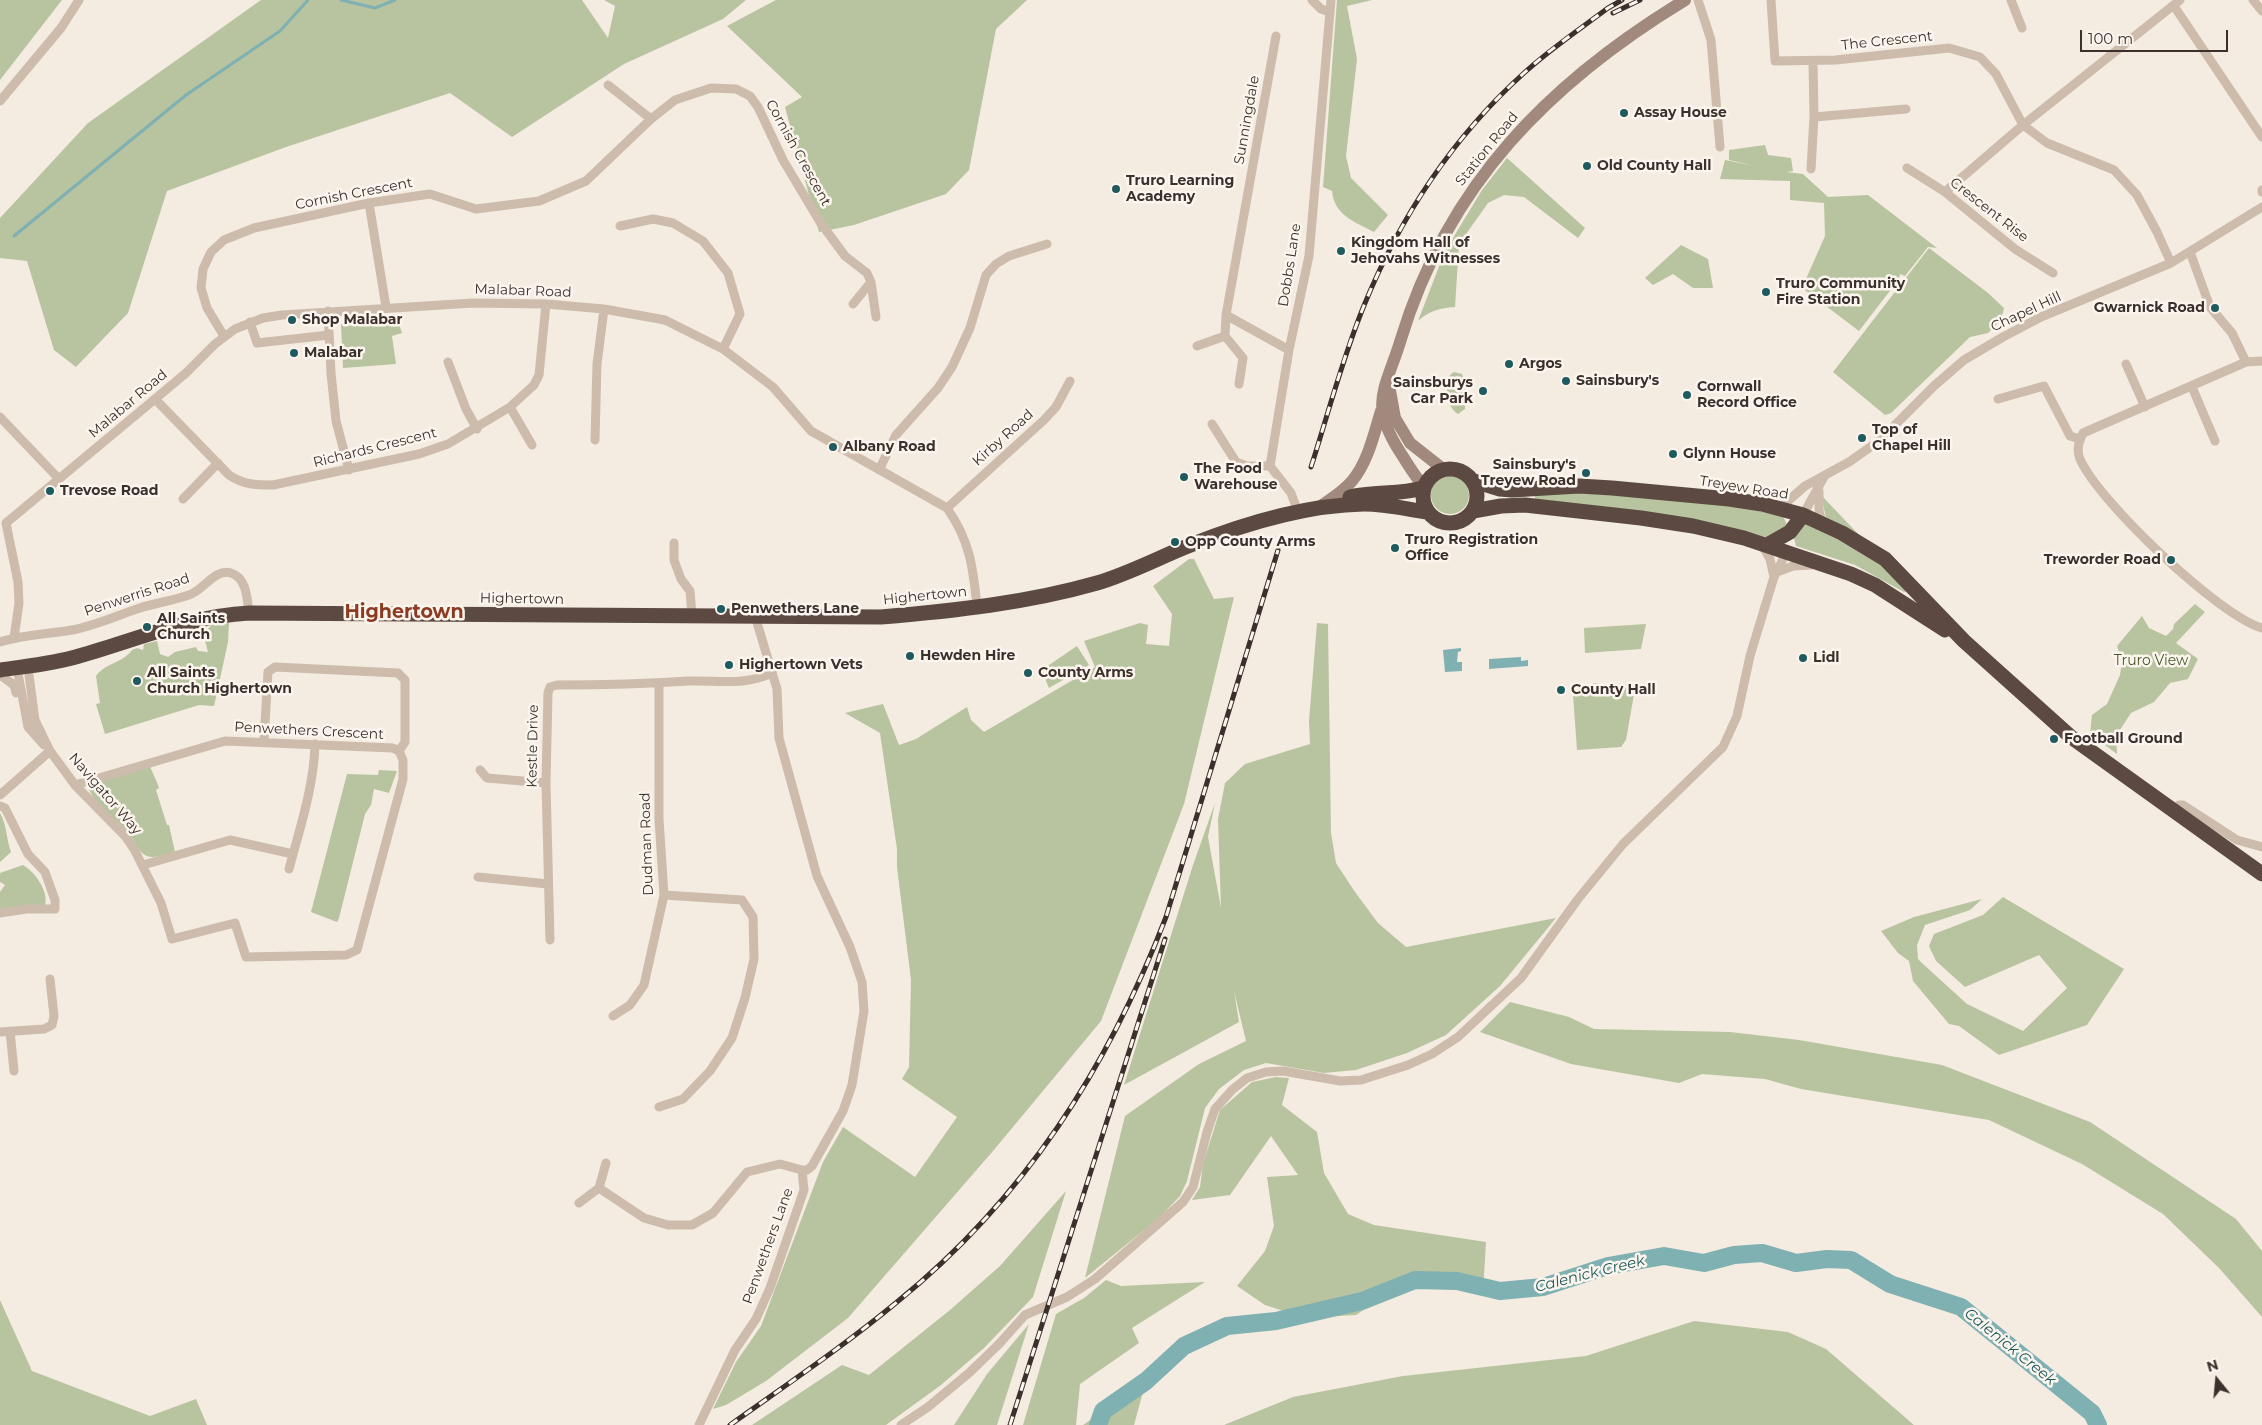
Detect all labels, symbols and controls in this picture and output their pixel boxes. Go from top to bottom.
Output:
scale bar [2082,20,2230,52]
street label: The Crescent [1841,28,1933,54]
text: 100 m [2088,29,2133,48]
street label: Sunningdale [1231,74,1263,166]
street label: Cornish Crescent [762,97,834,209]
place label: Assay House [1634,105,1727,121]
marker: Assay House [1618,107,1630,119]
street label: Station Road [1452,109,1522,189]
place label: Old County Hall [1597,158,1711,174]
marker: Old County Hall [1581,160,1593,172]
place label: Truro Learning Academy [1126,173,1234,206]
street label: Cornish Crescent [294,174,414,214]
street label: Crescent Rise [1946,174,2032,246]
marker: Truro Learning Academy [1110,183,1122,195]
street label: Dobbs Lane [1275,222,1305,308]
place label: Kingdom Hall of Jehovahs Witnesses [1351,235,1500,268]
marker: Kingdom Hall of Jehovahs Witnesses [1335,245,1347,257]
place label: Truro Community Fire Station [1776,276,1905,308]
street label: Malabar Road [474,281,572,301]
marker: Truro Community Fire Station [1760,286,1772,298]
street label: Chapel Hill [1988,288,2064,336]
place label: Gwarnick Road [2094,300,2205,316]
marker: Gwarnick Road [2209,302,2221,314]
place label: Shop Malabar [302,312,403,328]
marker: Shop Malabar [286,314,298,326]
place label: Malabar [304,345,363,361]
marker: Malabar [288,347,300,359]
place label: Argos [1519,356,1562,372]
marker: Argos [1503,358,1515,370]
street label: Malabar Road [85,366,171,442]
place label: Sainsbury's [1576,373,1659,389]
place label: Sainsburys Car Park [1393,375,1473,408]
marker: Sainsbury's [1560,375,1572,387]
place label: Cornwall Record Office [1697,379,1797,412]
marker: Sainsburys Car Park [1477,385,1489,397]
marker: Cornwall Record Office [1681,389,1693,401]
street label: Kirby Road [969,406,1037,470]
place label: Top of Chapel Hill [1872,422,1951,454]
street label: Richards Crescent [311,425,439,471]
marker: Top of Chapel Hill [1856,432,1868,444]
place label: Albany Road [843,439,936,455]
marker: Albany Road [827,441,839,453]
place label: Glynn House [1683,446,1776,462]
marker: Glynn House [1667,448,1679,460]
place label: Sainsbury's Treyew Road [1481,457,1576,490]
place label: The Food Warehouse [1194,461,1278,494]
marker: Sainsbury's Treyew Road [1580,467,1592,479]
marker: The Food Warehouse [1178,471,1190,483]
street label: Treyew Road [1698,473,1790,503]
place label: Trevose Road [60,483,158,499]
marker: Trevose Road [44,485,56,497]
place label: Truro Registration Office [1405,532,1538,564]
place label: Opp County Arms [1185,534,1315,550]
marker: Opp County Arms [1169,536,1181,548]
marker: Truro Registration Office [1389,542,1401,554]
place label: Treworder Road [2044,552,2161,568]
marker: Treworder Road [2165,554,2177,566]
street label: Penwerris Road [82,570,192,620]
street label: Highertown [882,583,968,609]
street label: Highertown [480,590,564,608]
district label: Highertown [344,601,464,623]
place label: Penwethers Lane [731,601,859,617]
marker: Penwethers Lane [715,603,727,615]
place label: All Saints Church [157,611,225,644]
marker: All Saints Church [141,621,153,633]
place label: Hewden Hire [920,648,1015,664]
marker: Hewden Hire [904,650,916,662]
place label: Lidl [1813,650,1840,666]
marker: Lidl [1797,652,1809,664]
park label: Truro View [2114,653,2188,669]
place label: Highertown Vets [739,657,863,673]
marker: Highertown Vets [723,659,735,671]
place label: All Saints Church Highertown [147,665,292,698]
place label: County Arms [1038,665,1133,681]
marker: County Arms [1022,667,1034,679]
marker: All Saints Church Highertown [131,675,143,687]
place label: County Hall [1571,682,1656,698]
marker: County Hall [1555,684,1567,696]
street label: Kestle Drive [524,704,542,788]
street label: Penwethers Crescent [234,719,384,743]
place label: Football Ground [2064,731,2183,747]
marker: Football Ground [2048,733,2060,745]
street label: Navigator Way [65,750,145,838]
street label: Dudman Road [637,792,657,896]
street label: Penwethers Lane [739,1186,797,1306]
water label: Calenick Creek [1533,1252,1647,1296]
water label: Calenick Creek [1961,1305,2059,1389]
north arrow [2192,1355,2242,1405]
text: N [2205,1355,2221,1376]

